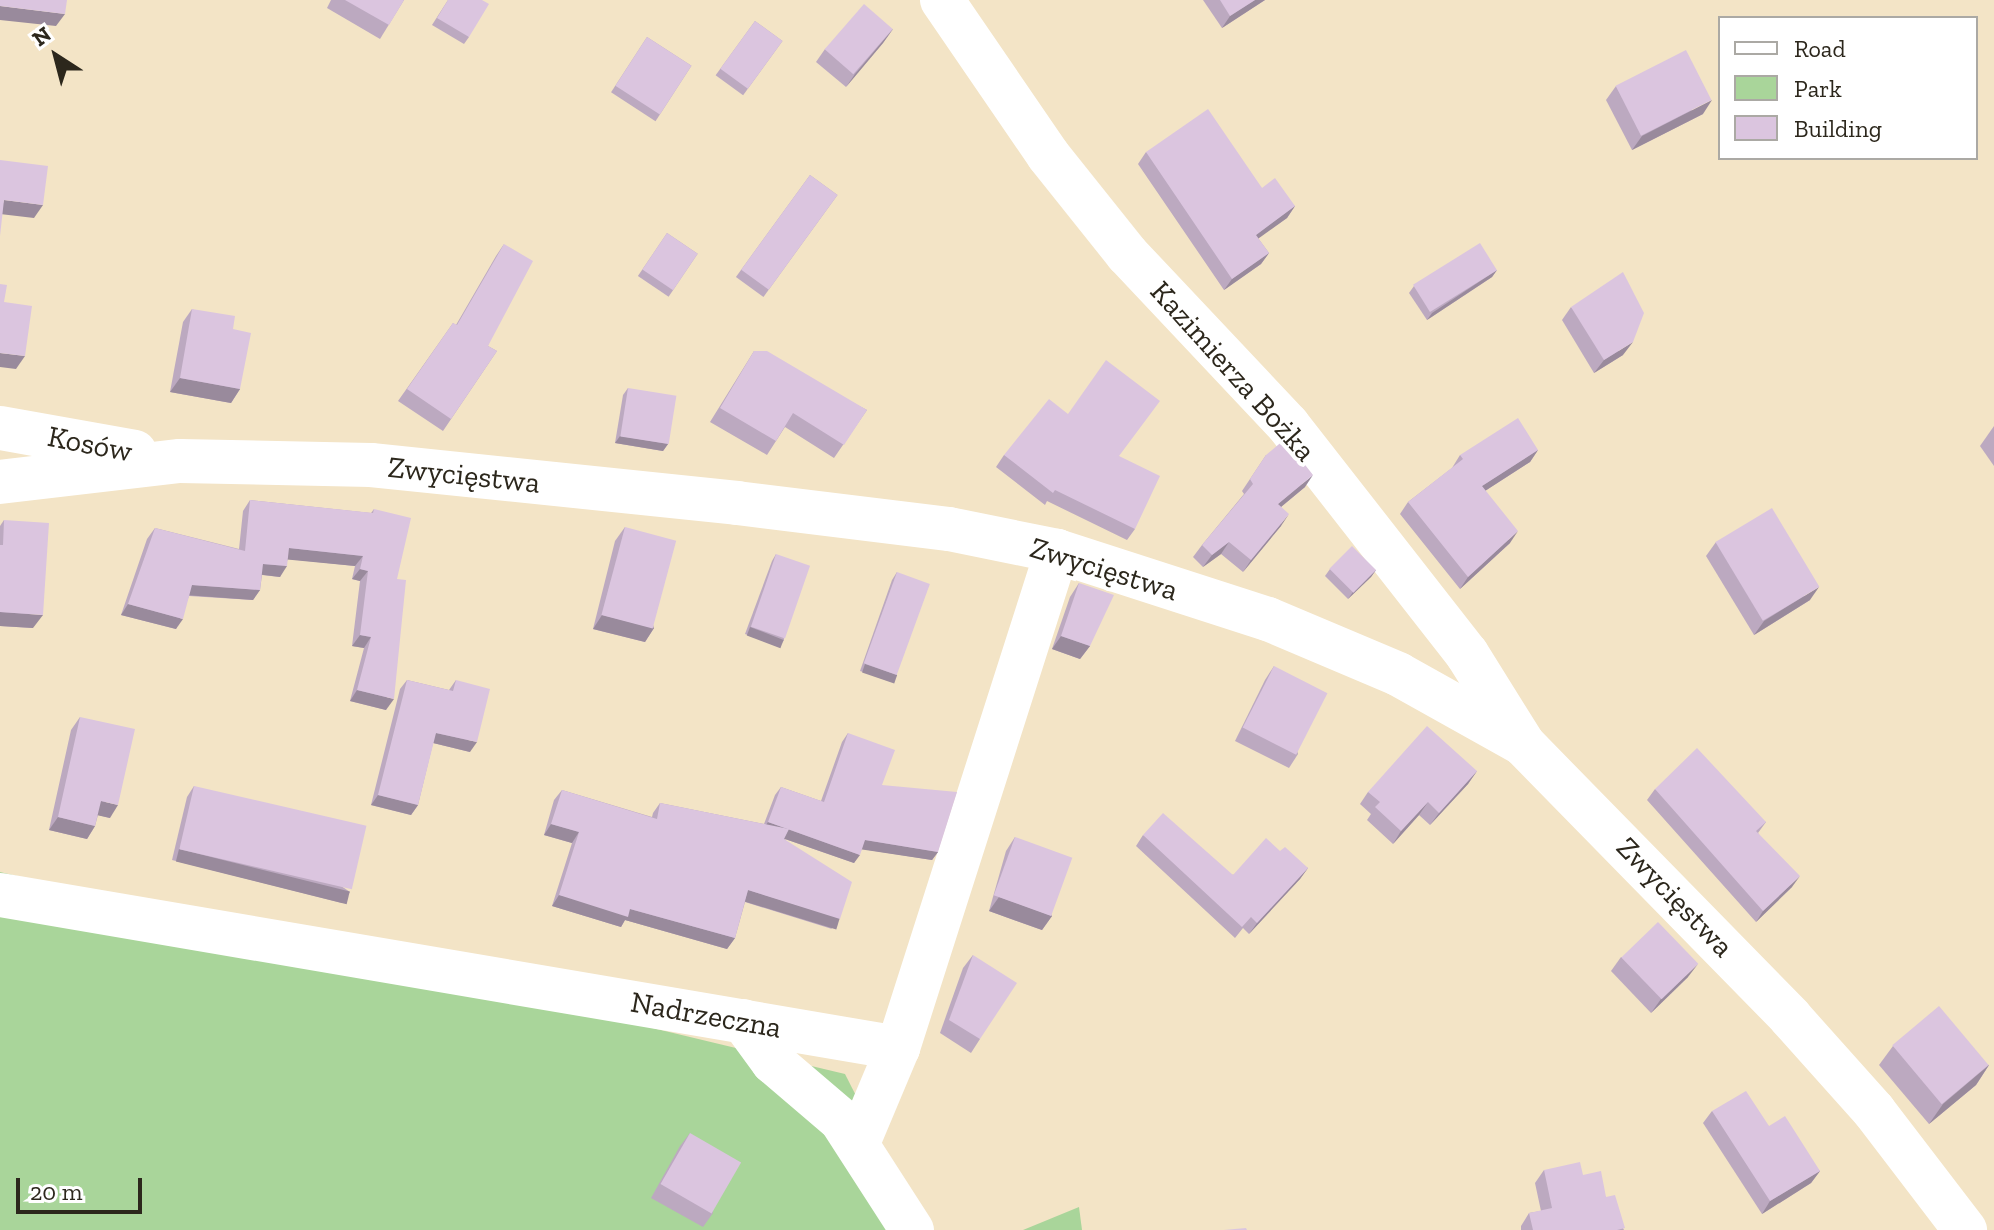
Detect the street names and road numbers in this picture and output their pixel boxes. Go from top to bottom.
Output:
street label: Kazimierza Bożka [1143,274,1323,468]
street label: Kosów [45,418,135,470]
street label: Zwycięstwa [386,449,542,501]
street label: Zwycięstwa [1026,529,1182,609]
street label: Zwycięstwa [1609,830,1741,964]
street label: Nadrzeczna [628,984,784,1046]

